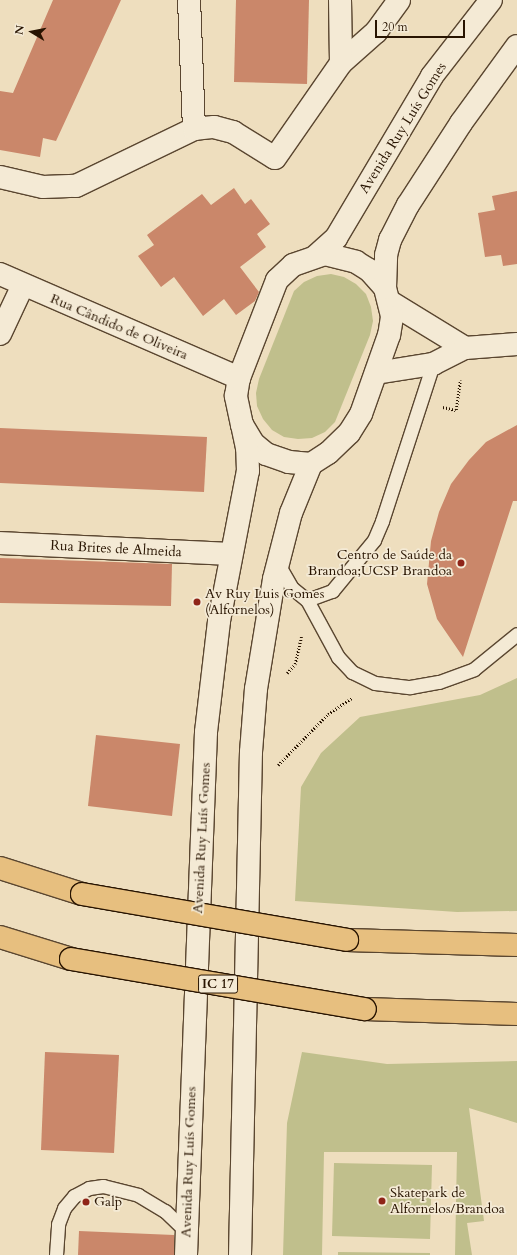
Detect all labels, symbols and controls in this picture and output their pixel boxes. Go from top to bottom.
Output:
north arrow [12,12,52,52]
scale bar [377,12,467,38]
text: 20 m [382,19,408,35]
text: N [11,24,28,36]
street label: Avenida Ruy Luís Gomes [356,59,450,197]
street label: Rua Cândido de Oliveira [48,290,190,364]
street label: Rua Brites de Almeida [50,537,182,561]
place label: Centro de Saúde da Brandoa;UCSP Brandoa [308,547,452,580]
marker: Centro de Saúde da Brandoa;UCSP Brandoa [455,557,467,569]
place label: Av Ruy Luis Gomes (Alfornelos) [205,586,324,618]
marker: Av Ruy Luis Gomes (Alfornelos) [192,597,202,607]
street label: Avenida Ruy Luís Gomes [190,762,214,914]
road number: IC 17 [198,973,238,995]
street label: Avenida Ruy Luís Gomes [178,1086,200,1238]
place label: Skatepark de Alfornelos/Brandoa [390,1185,505,1218]
place label: Galp [94,1194,122,1210]
marker: Skatepark de Alfornelos/Brandoa [377,1196,387,1206]
marker: Galp [81,1197,91,1207]

